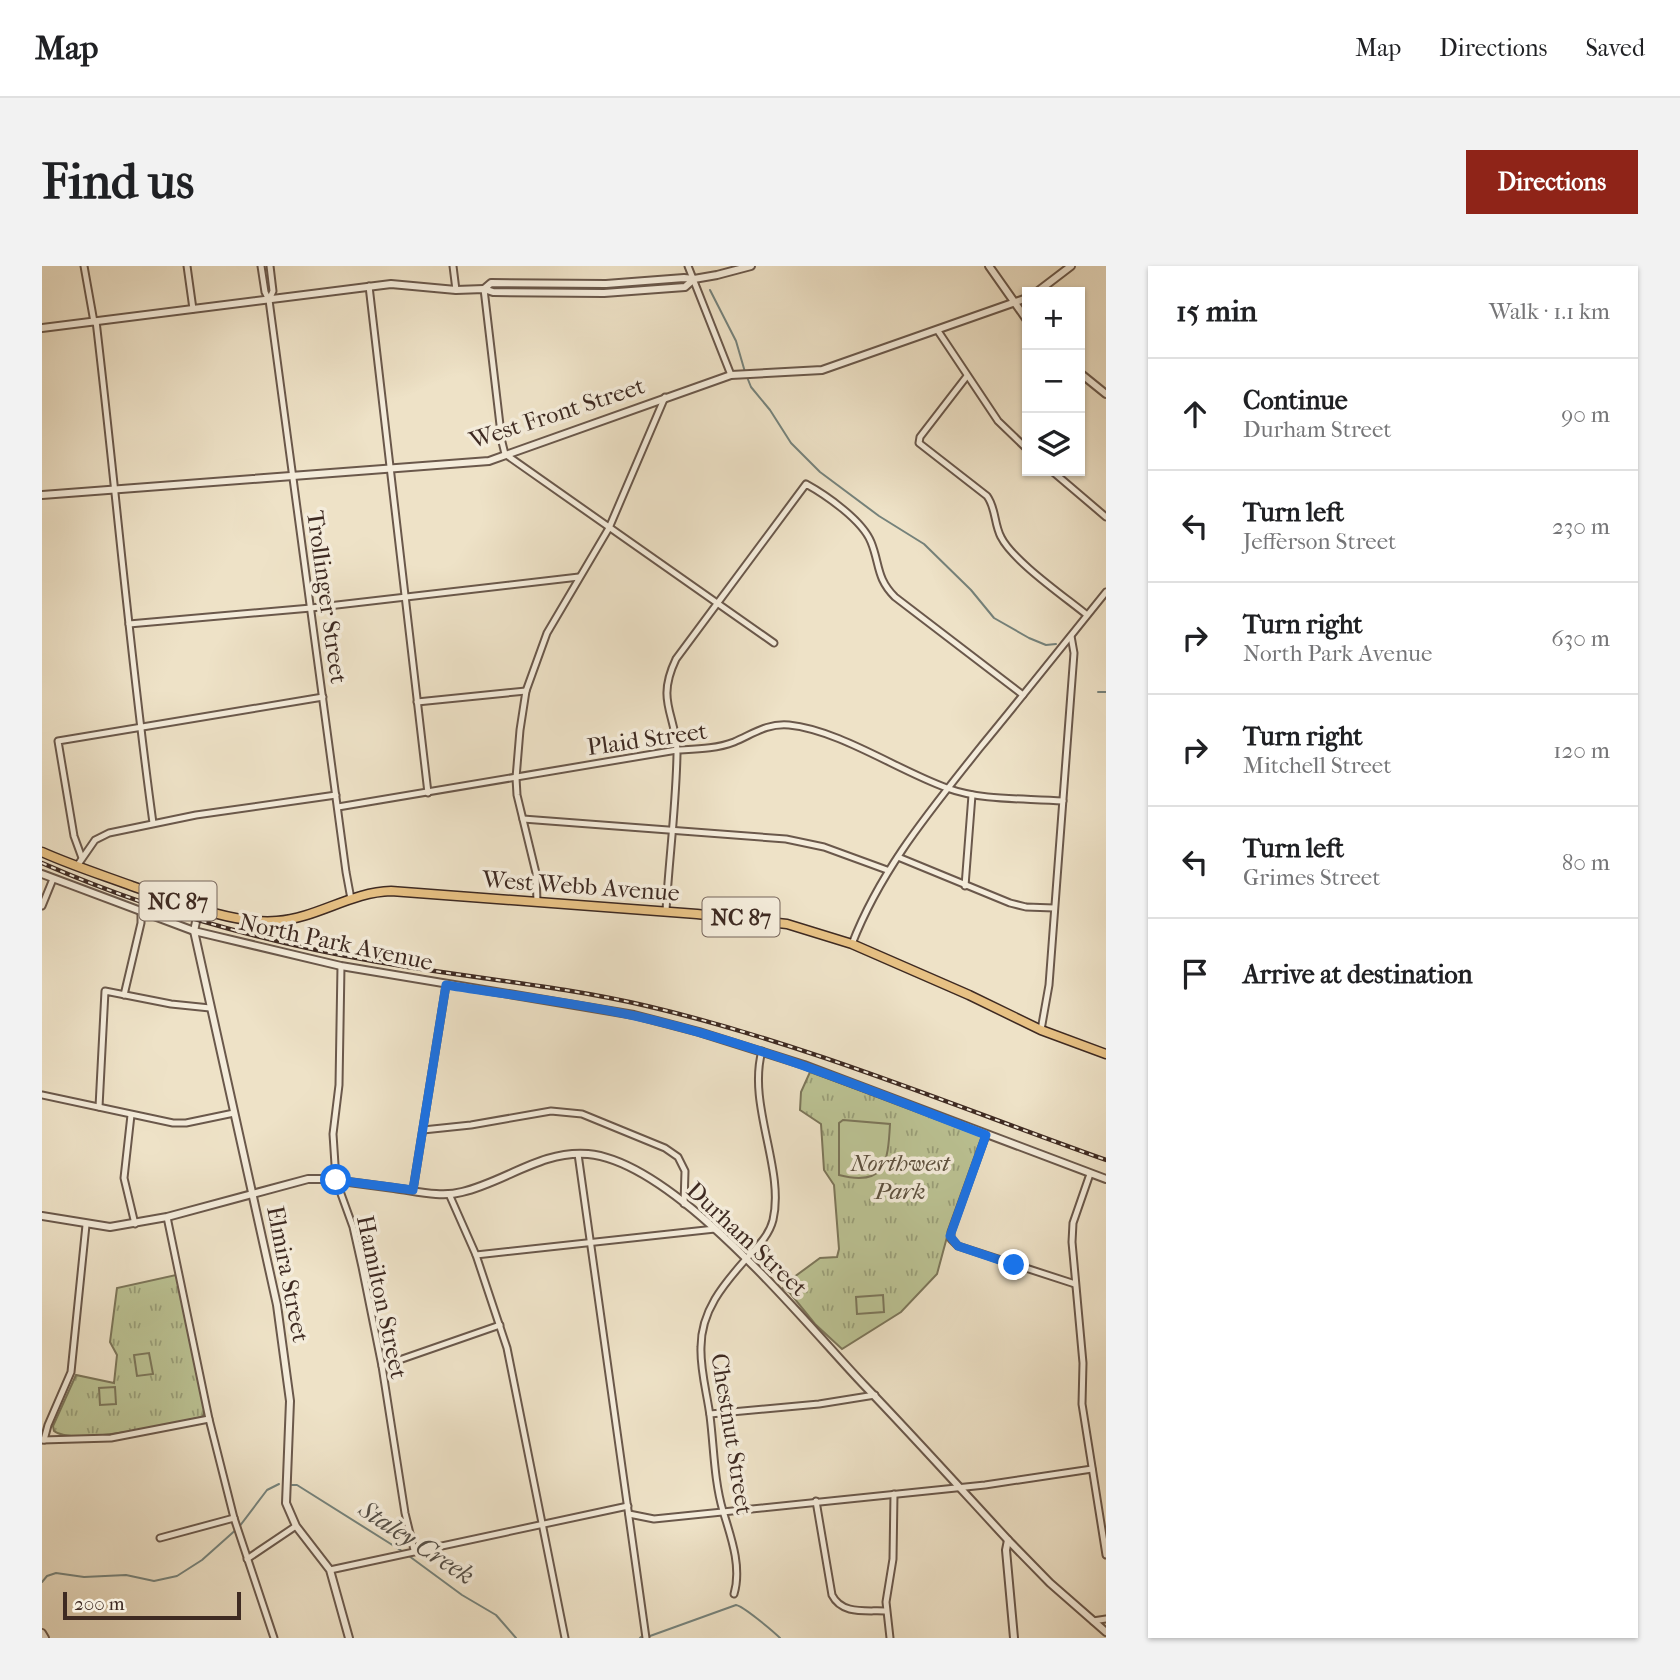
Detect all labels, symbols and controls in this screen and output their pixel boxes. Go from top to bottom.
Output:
text: Map [35,29,98,68]
text: Map [1355,34,1401,62]
text: Directions [1439,34,1547,62]
text: Saved [1585,34,1645,62]
button: Directions [1466,150,1638,214]
text: Find us [42,153,194,211]
map controls [1022,287,1085,476]
button: + [1022,287,1085,350]
text: 15 min [1176,294,1257,329]
text: Walk · 1.1 km [1489,298,1610,325]
button: − [1022,350,1085,413]
street label: West Front Street [465,371,648,455]
text: Continue [1243,385,1348,416]
icon: ahead [1176,395,1214,433]
text: 90 m [1561,401,1610,428]
button: layers [1022,413,1085,476]
text: Durham Street [1243,416,1392,443]
text: Turn left [1243,497,1344,528]
icon: left [1176,507,1214,545]
street label: Trollinger Street [301,509,353,686]
text: 230 m [1552,513,1610,540]
text: Jefferson Street [1243,528,1396,555]
text: Turn right [1243,609,1363,640]
icon: right [1176,619,1214,657]
text: 630 m [1551,625,1610,652]
text: North Park Avenue [1243,640,1432,667]
street label: Plaid Street [585,717,709,761]
text: Turn right [1243,721,1363,752]
icon: right [1176,731,1214,769]
text: 120 m [1553,737,1610,764]
text: Mitchell Street [1243,752,1391,779]
text: Turn left [1243,833,1344,864]
icon: left [1176,843,1214,881]
text: 80 m [1562,849,1610,876]
text: Grimes Street [1243,864,1380,891]
street label: West Webb Avenue [480,865,681,907]
road number: NC 87 [139,881,216,920]
road number: NC 87 [702,898,780,936]
street label: North Park Avenue [236,908,436,976]
icon: arrive [1176,955,1214,993]
text: Arrive at destination [1243,959,1473,990]
park label: Northwest Park [849,1149,951,1205]
route start [320,1164,351,1195]
street label: Durham Street [681,1176,814,1302]
street label: Elmira Street [261,1204,315,1345]
street label: Hamilton Street [351,1213,413,1382]
route end [998,1249,1029,1280]
street label: Chestnut Street [705,1351,759,1517]
water label: Staley Creek [352,1493,480,1591]
scale bar [63,1589,242,1621]
text: 200 m [74,1593,125,1615]

